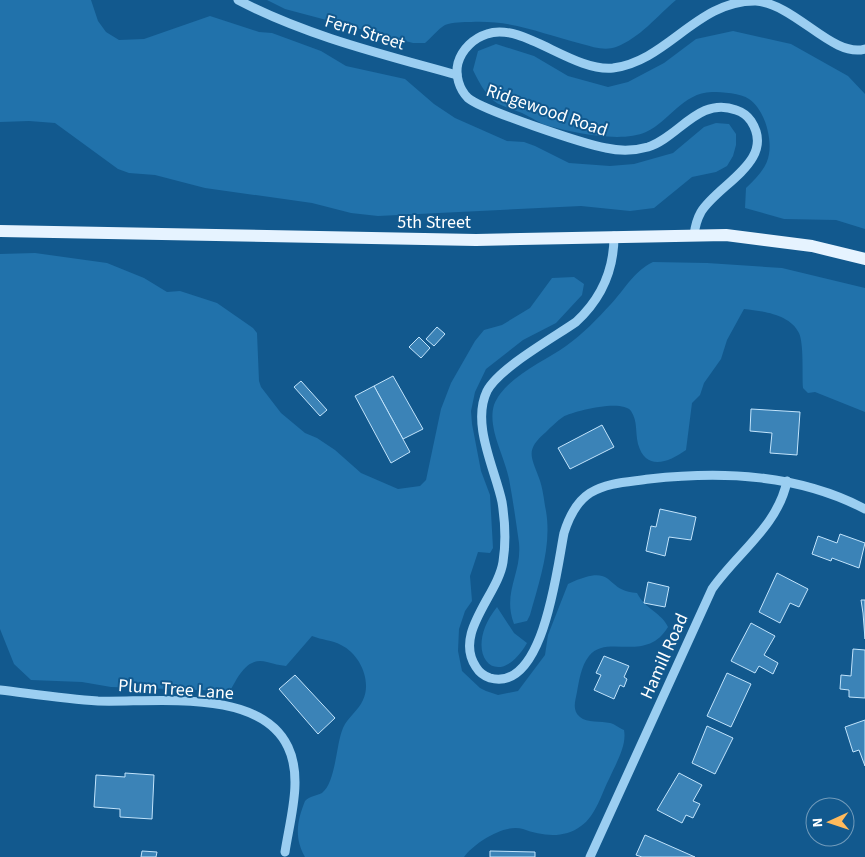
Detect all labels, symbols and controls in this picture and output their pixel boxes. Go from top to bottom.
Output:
street label: Fern Street [322,8,408,56]
street label: Ridgewood Road [483,78,611,143]
street label: 5th Street [397,210,471,235]
street label: Hamill Road [634,609,695,703]
street label: Plum Tree Lane [117,673,235,706]
north arrow [805,797,855,847]
text: N [808,817,828,828]

